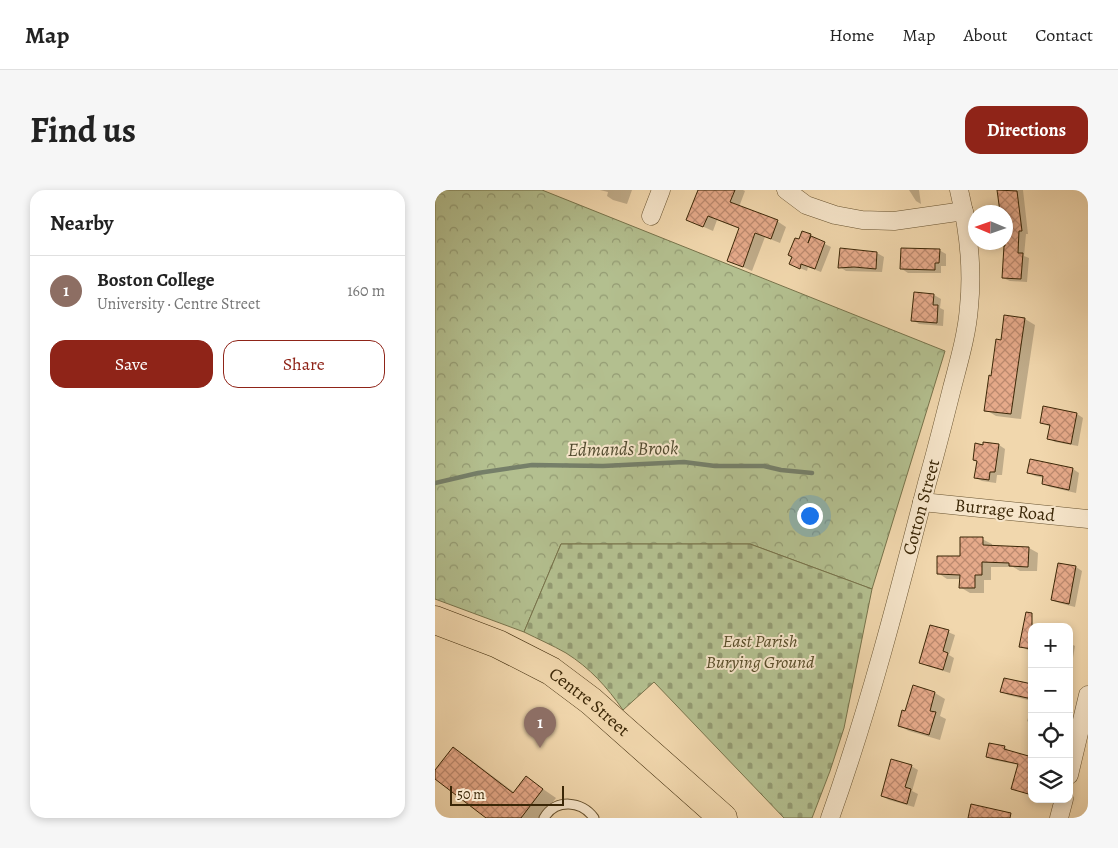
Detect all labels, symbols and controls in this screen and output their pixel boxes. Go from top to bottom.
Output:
text: Map [25,19,69,51]
text: Home [829,23,874,47]
text: Map [902,23,935,47]
text: About [963,23,1007,47]
text: Contact [1035,23,1093,47]
text: Find us [30,106,136,154]
button: Directions [965,106,1088,154]
north arrow [968,205,1013,250]
text: Nearby [50,209,113,237]
text: Boston College [97,267,215,293]
text: 1 [63,280,69,302]
text: 160 m [347,280,385,302]
text: University · Centre Street [97,293,260,315]
button: Save [50,340,213,388]
button: Share [223,340,385,388]
water label: Edmands Brook [567,435,679,463]
street label: Cotton Street [897,456,945,558]
street label: Burrage Road [954,493,1057,527]
your location [797,503,823,529]
map controls [1028,623,1073,803]
button: + [1028,623,1073,668]
park label: East Parish Burying Ground [706,629,815,674]
street label: Centre Street [544,662,635,742]
button: − [1028,668,1073,713]
pin: 1 [524,707,556,748]
button: locate [1028,713,1073,758]
button: layers [1028,758,1073,803]
scale bar [450,783,564,806]
text: 50 m [457,785,485,804]

